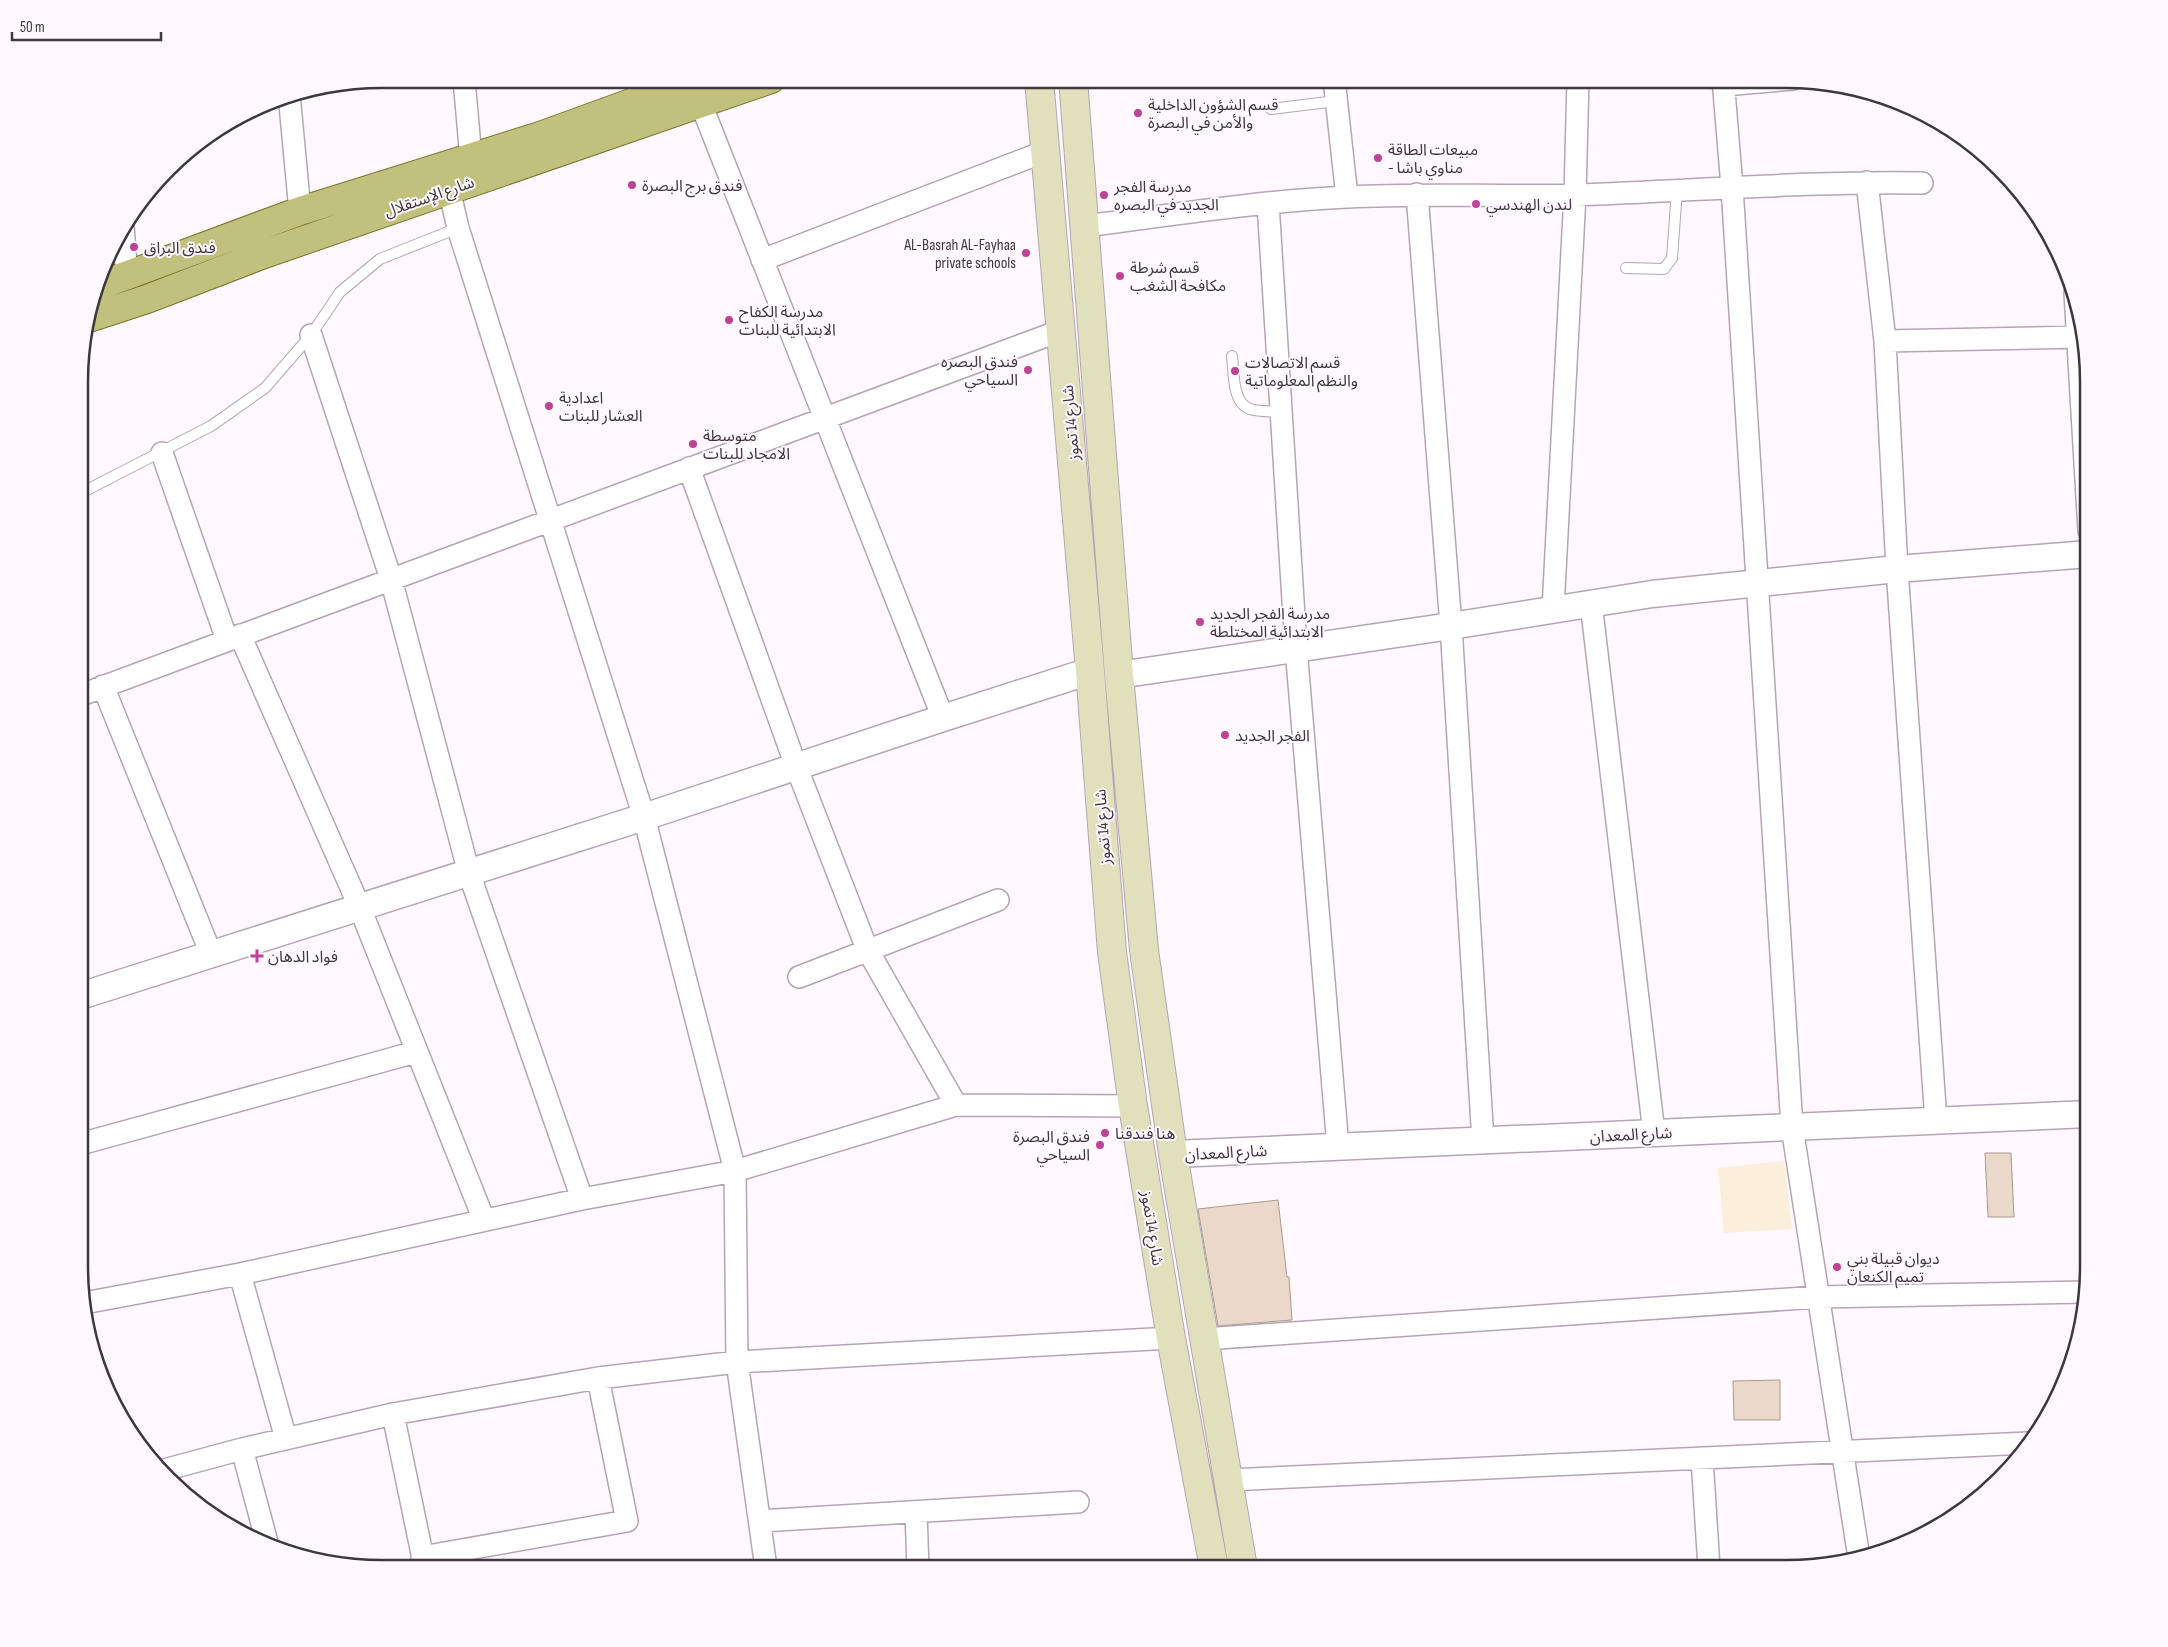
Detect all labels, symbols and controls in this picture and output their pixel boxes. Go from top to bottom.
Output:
scale bar [12,10,161,42]
text: 50 m [20,18,45,37]
place label: قسم الشؤون الداخلية والأمن في البصرة [1148,96,1278,135]
marker: قسم الشؤون الداخلية والأمن في البصرة [1132,107,1144,119]
place label: مبيعات الطاقة - مناوي باشا [1388,141,1478,180]
marker: مبيعات الطاقة - مناوي باشا [1372,152,1384,164]
street label: شارع الإستقلال [382,173,478,224]
place label: فندق برج البصرة [642,177,742,198]
place label: مدرسة الفجر الجديد في البصره [1113,178,1219,217]
marker: فندق برج البصرة [626,179,638,191]
marker: مدرسة الفجر الجديد في البصره [1098,189,1110,201]
place label: لندن الهندسي [1486,196,1572,217]
marker: لندن الهندسي [1470,198,1482,210]
place label: AL-Basrah AL-Fayhaa private schools [903,236,1016,273]
place label: فندق البراق [144,239,216,258]
marker: فندق البراق [128,241,140,253]
marker: AL-Basrah AL-Fayhaa private schools [1020,247,1032,259]
place label: قسم شرطة مكافحة الشغب [1130,259,1226,296]
marker: قسم شرطة مكافحة الشغب [1114,270,1126,282]
place label: مدرسة الكفاح الابتدائية للبنات [739,303,836,340]
marker: مدرسة الكفاح الابتدائية للبنات [723,314,735,326]
place label: فندق البصره السياحي [941,353,1018,392]
place label: قسم الاتصالات والنظم المعلوماتية [1245,354,1358,393]
marker: فندق البصره السياحي [1022,364,1034,376]
marker: قسم الاتصالات والنظم المعلوماتية [1229,365,1241,377]
street label: شارع 14 تموز [1059,384,1086,463]
place label: اعدادية العشار للبنات [559,389,642,426]
marker: اعدادية العشار للبنات [543,400,555,412]
place label: متوسطة الامجاد للبنات [703,427,790,464]
marker: متوسطة الامجاد للبنات [687,438,699,450]
place label: مدرسة الفجر الجديد الابتدائية المختلطة [1210,605,1330,642]
marker: مدرسة الفجر الجديد الابتدائية المختلطة [1194,616,1206,628]
place label: الفجر الجديد [1235,727,1310,746]
marker: الفجر الجديد [1219,729,1231,741]
street label: شارع 14 تموز [1091,788,1118,866]
place label: فواد الدهان [268,948,338,967]
marker: فواد الدهان [250,949,264,963]
street label: شارع المعدان [1589,1124,1673,1149]
place label: هنا فندقنا [1115,1125,1175,1144]
marker: هنا فندقنا [1099,1127,1111,1139]
place label: فندق البصرة السياحي [1013,1128,1090,1167]
marker: فندق البصرة السياحي [1094,1139,1106,1151]
street label: شارع المعدان [1184,1142,1268,1167]
street label: شارع 14 تموز [1134,1188,1167,1268]
place label: ديوان قبيلة بني تميم الكنعان [1847,1250,1940,1289]
marker: ديوان قبيلة بني تميم الكنعان [1831,1261,1843,1273]

